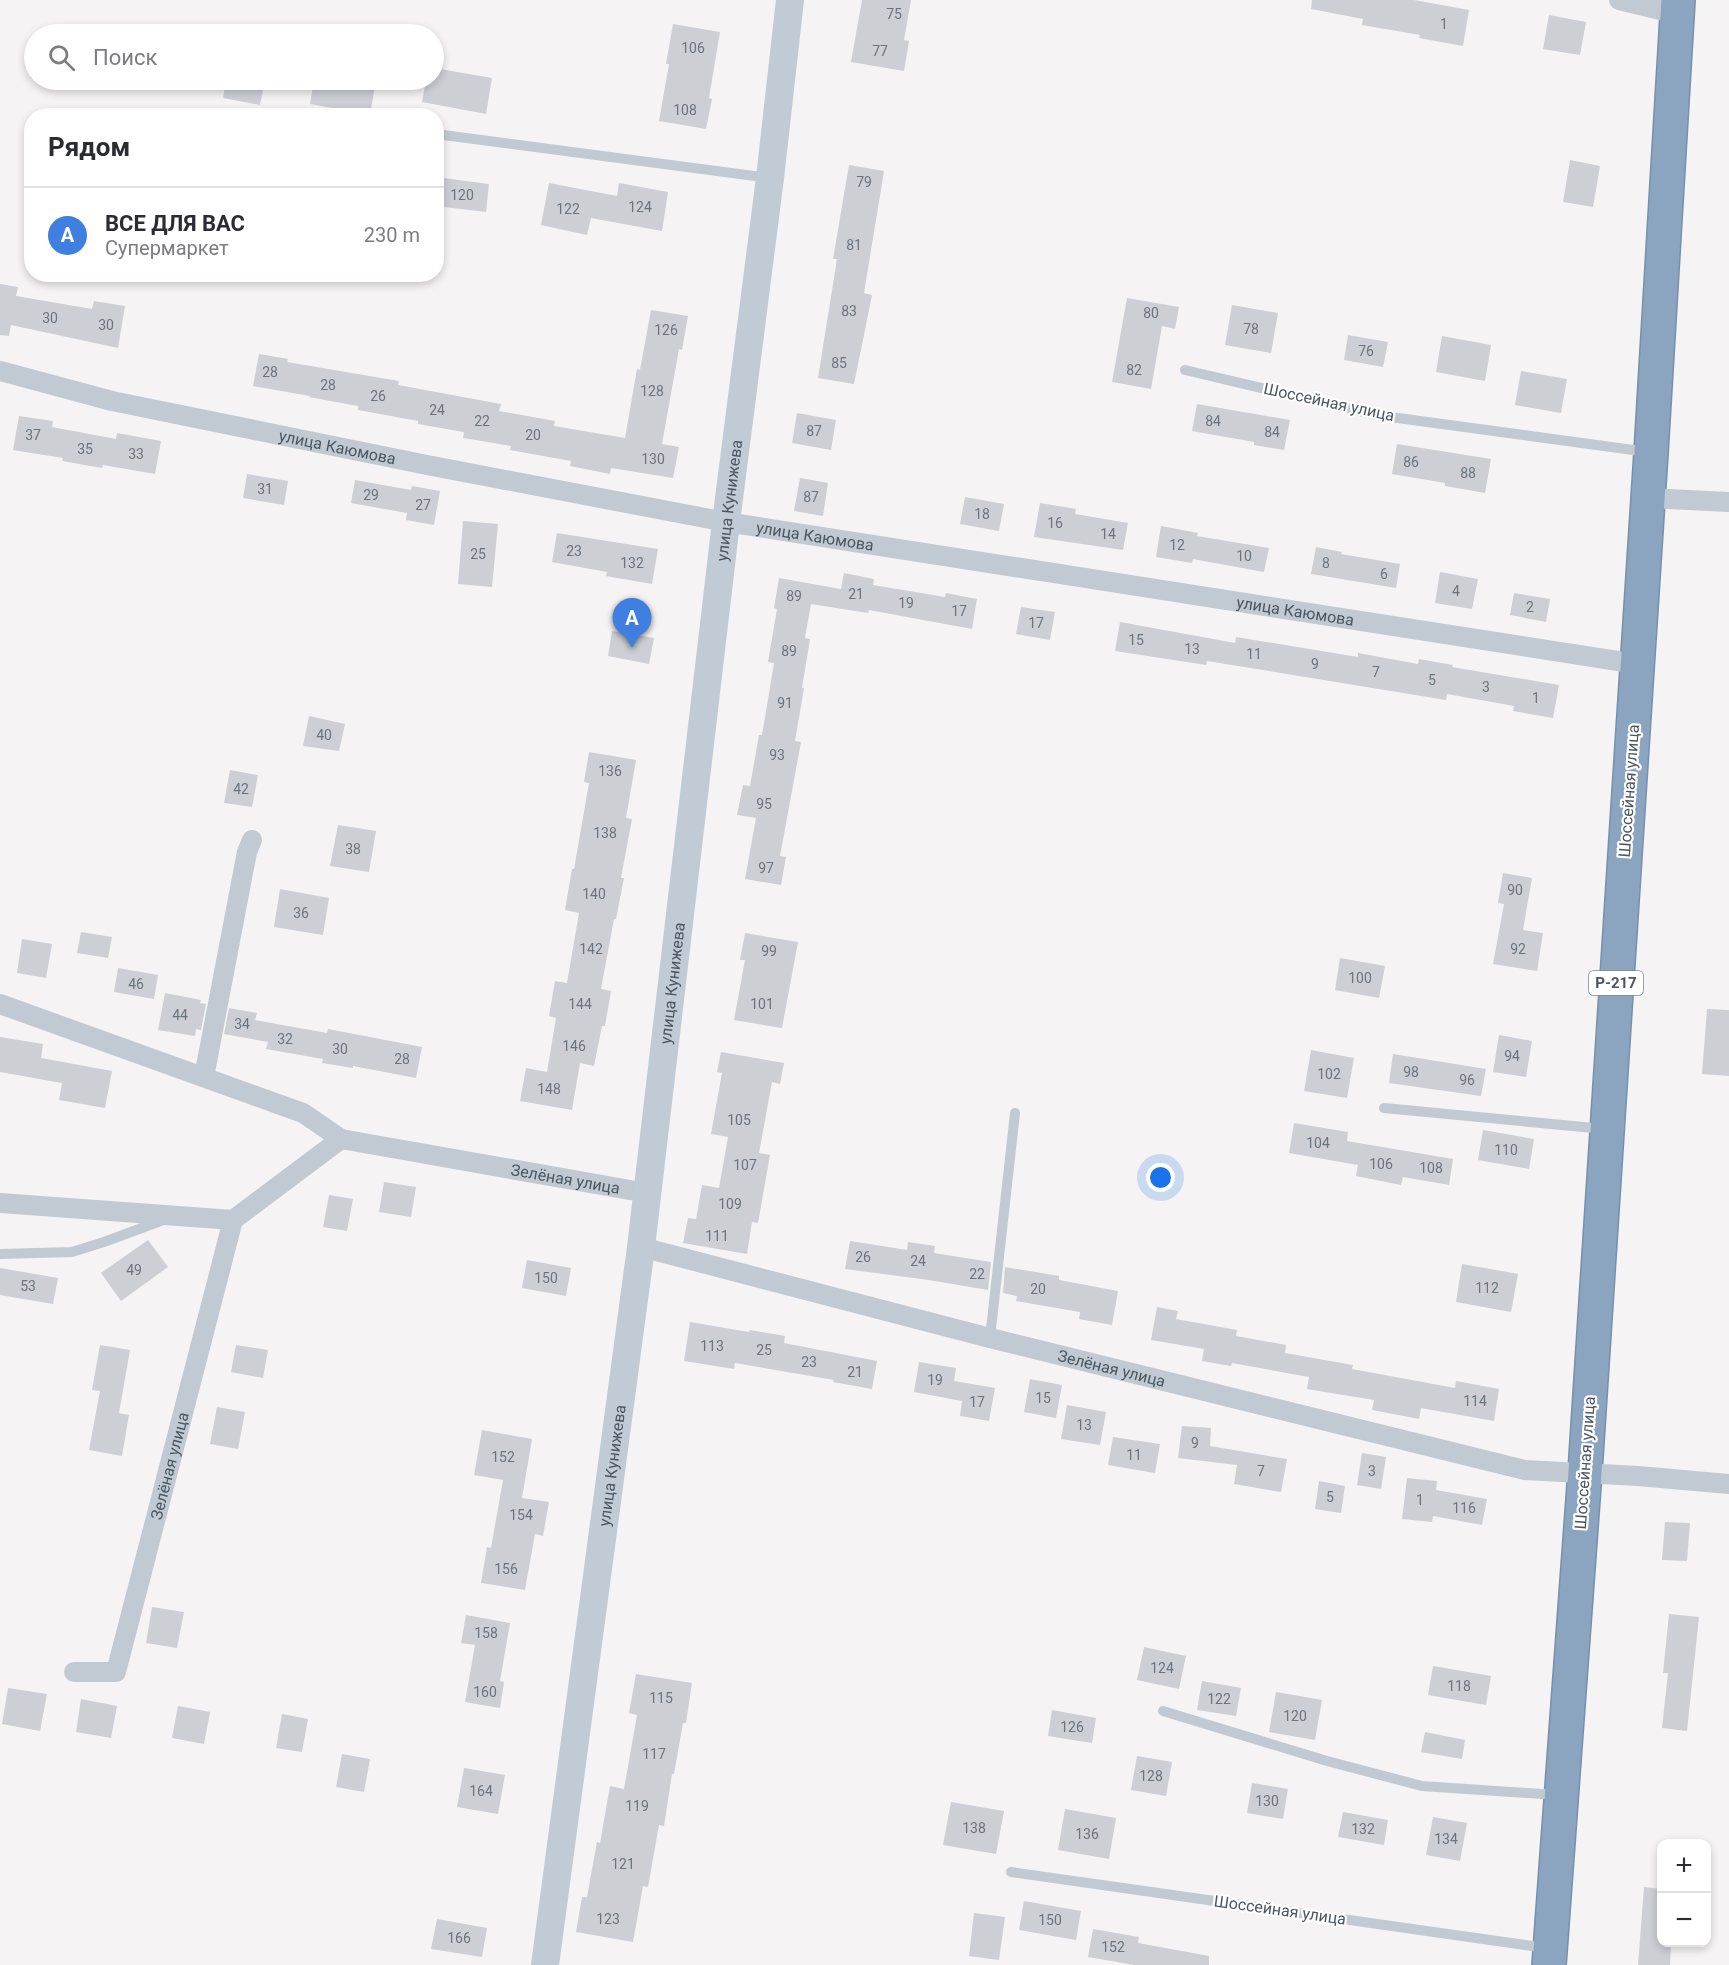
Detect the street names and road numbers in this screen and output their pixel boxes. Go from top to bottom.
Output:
street label: Шоссейная улица [1262,379,1396,425]
street label: улица Каюмова [277,426,398,468]
street label: улица Кунижева [712,439,746,562]
street label: улица Каюмова [755,517,875,554]
street label: улица Каюмова [1235,592,1356,629]
street label: Шоссейная улица [1615,724,1643,858]
street label: улица Кунижева [655,921,688,1045]
road number: Р-217 [1589,971,1643,995]
street label: Зелёная улица [510,1160,621,1198]
street label: Зелёная улица [1056,1346,1168,1390]
street label: Шоссейная улица [1571,1396,1599,1530]
street label: улица Кунижева [594,1404,629,1527]
street label: Зелёная улица [146,1410,192,1522]
street label: Шоссейная улица [1213,1891,1347,1929]

